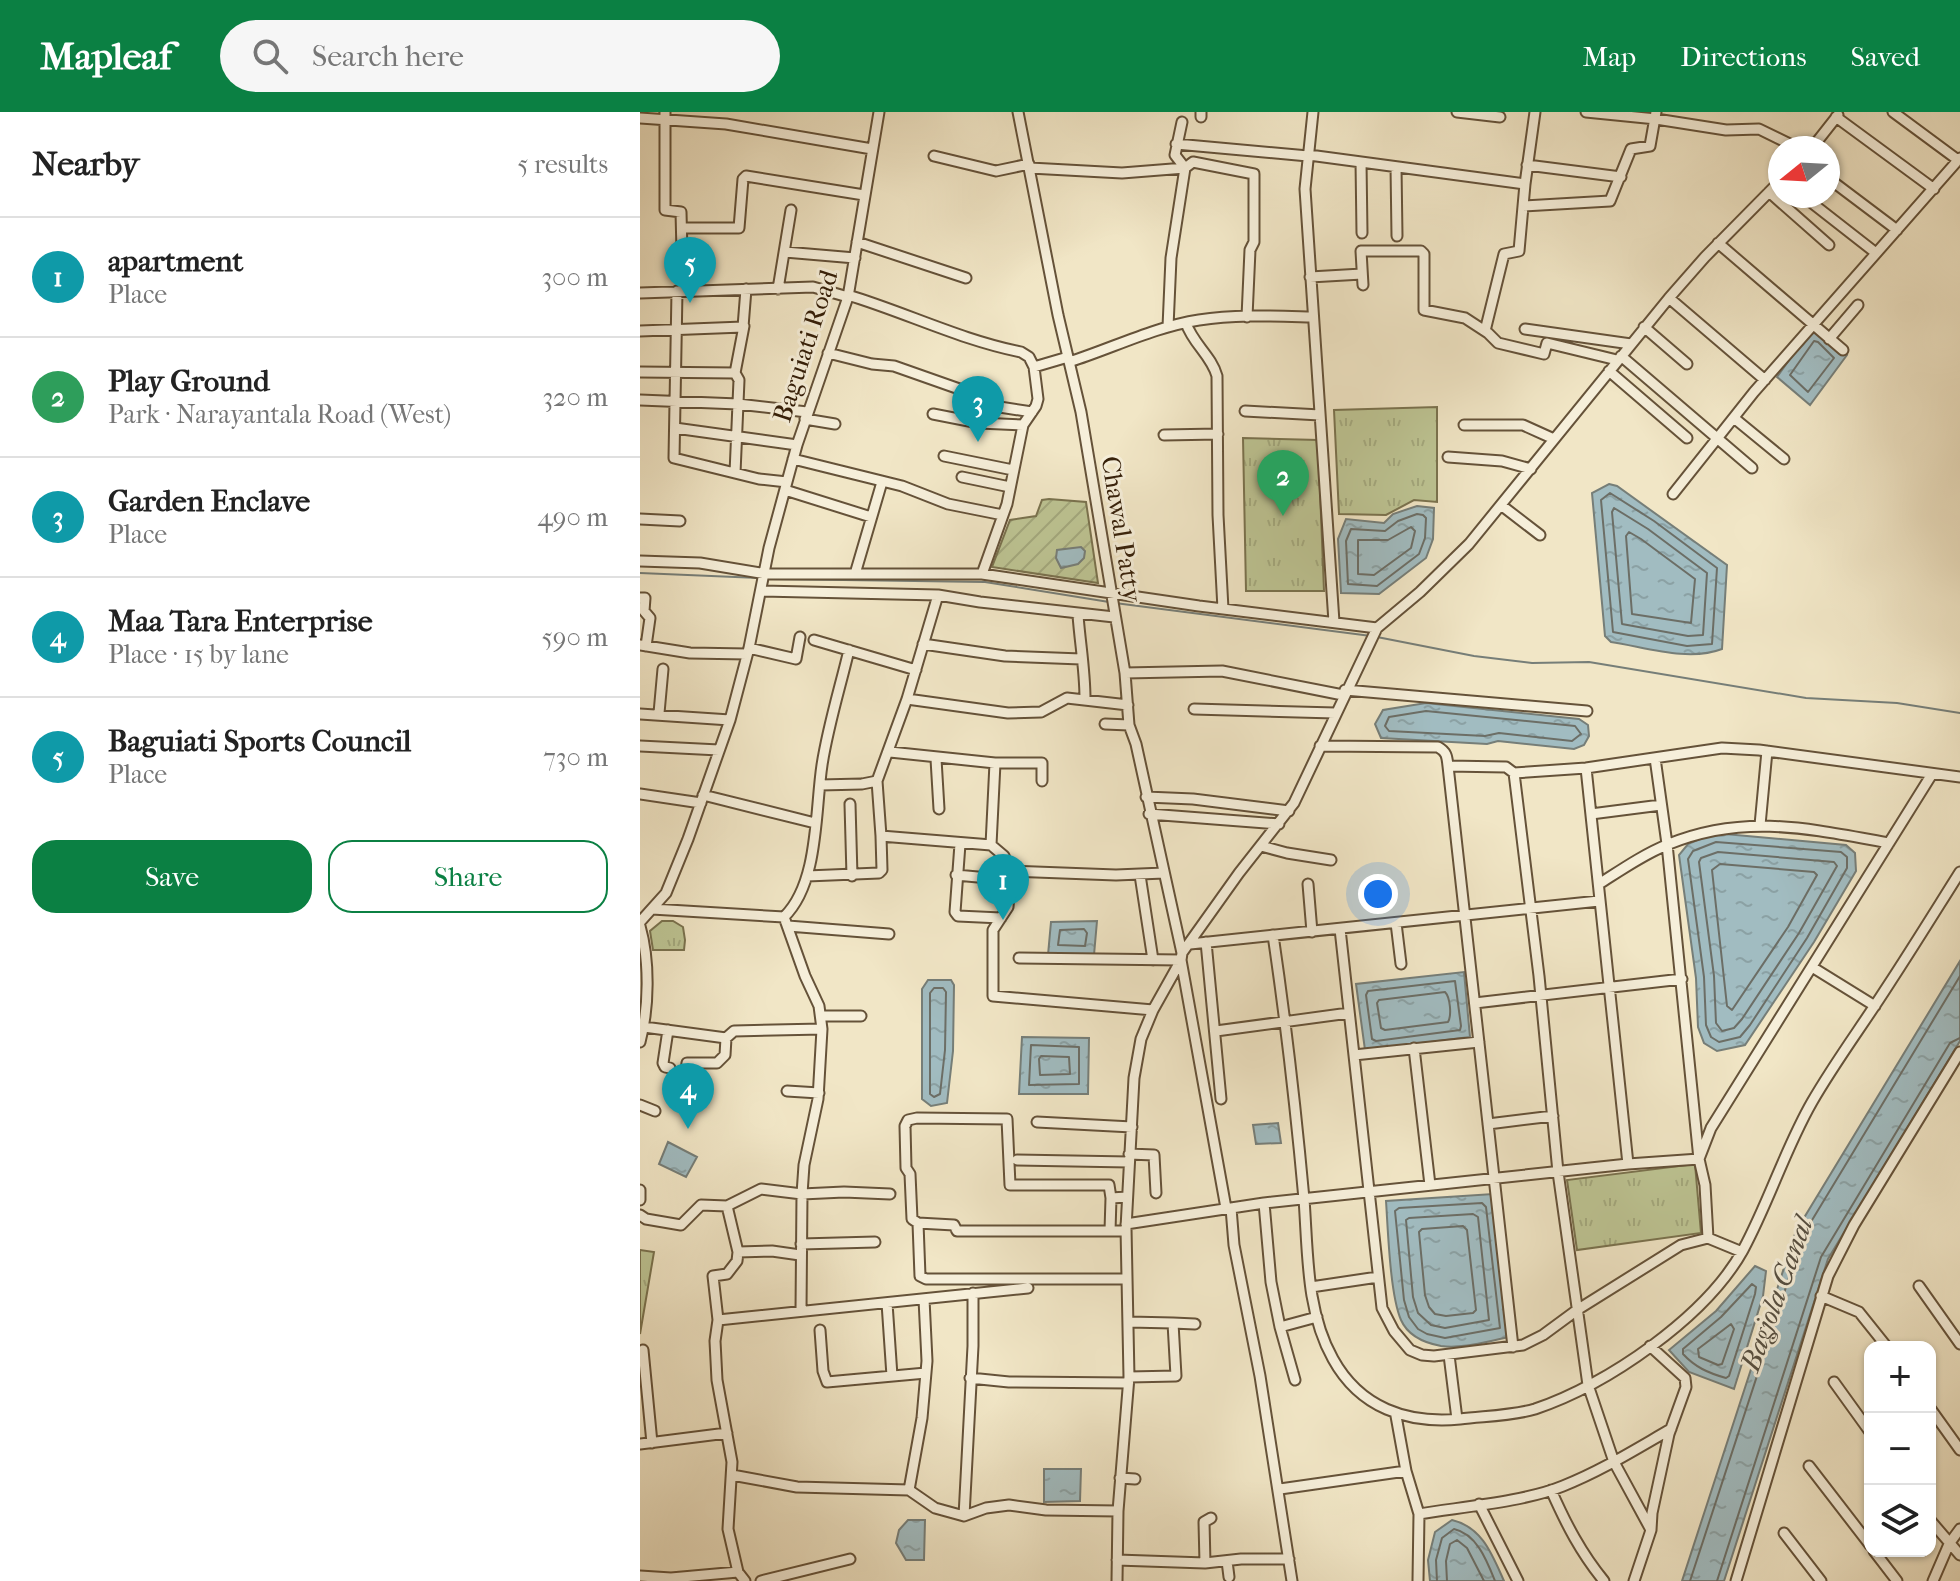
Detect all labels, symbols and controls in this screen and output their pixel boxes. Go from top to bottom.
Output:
search box [220,20,780,92]
text: Mapleaf [40,34,172,79]
icon: search [248,34,292,78]
text: Search here [312,39,464,74]
text: Map [1583,40,1636,73]
text: Directions [1680,40,1807,73]
text: Saved [1851,40,1920,73]
north arrow [1768,136,1840,208]
text: Nearby [32,144,139,184]
text: 5 results [517,149,608,180]
pin: 5 [664,237,716,303]
text: apartment [108,244,243,279]
text: 1 [53,262,63,293]
text: 300 m [541,262,608,293]
street label: Baguiati Road [766,265,845,426]
text: Place [108,279,167,310]
text: Play Ground [108,364,270,399]
pin: 3 [952,376,1004,442]
text: 2 [51,382,65,413]
text: 320 m [542,382,608,413]
text: Park · Narayantala Road (West) [108,399,451,430]
pin: 2 [1257,450,1309,516]
street label: Chawal Patty [1095,454,1149,605]
text: Garden Enclave [108,484,310,519]
text: 3 [53,502,63,533]
text: 490 m [537,502,608,533]
text: Place [108,519,167,550]
text: Maa Tara Enterprise [108,604,373,639]
text: 4 [50,622,66,653]
text: 590 m [542,622,608,653]
text: Place · 15 by lane [108,639,289,670]
text: Baguiati Sports Council [108,724,411,759]
text: 5 [52,742,64,773]
text: 730 m [543,742,608,773]
text: Place [108,759,167,790]
button: Save [32,840,312,913]
button: Share [328,840,608,913]
pin: 1 [977,854,1029,920]
your location [1358,874,1398,914]
pin: 4 [662,1063,714,1129]
water label: Bagjola Canal [1733,1210,1821,1377]
map controls [1864,1341,1936,1557]
button: + [1864,1341,1936,1413]
button: − [1864,1413,1936,1485]
button: layers [1864,1485,1936,1557]

